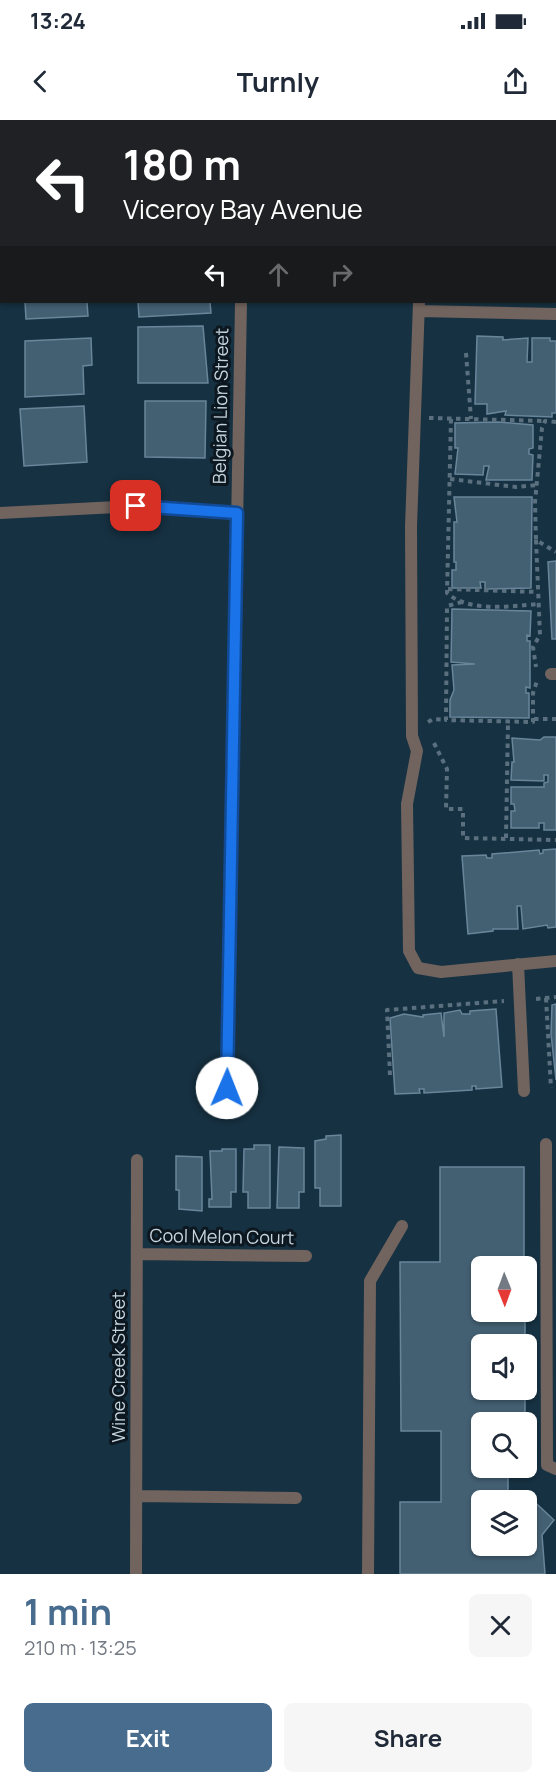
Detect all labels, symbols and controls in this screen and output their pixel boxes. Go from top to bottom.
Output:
text: 13:24 [30,6,86,36]
text: Turnly [237,63,319,100]
icon: back [24,65,57,98]
icon: share [499,65,532,98]
text: 180 m [123,135,241,193]
icon: left [24,144,102,222]
text: Viceroy Bay Avenue [123,190,363,227]
icon: left [199,258,232,291]
icon: ahead [262,258,295,291]
icon: right [325,258,358,291]
street label: Belgian Lion Street [207,328,233,484]
pin [110,480,161,531]
icon: arrive [119,489,152,522]
position arrow [195,1056,259,1120]
street label: Cool Melon Court [149,1223,295,1249]
north arrow [471,1256,537,1322]
map controls [471,1256,537,1556]
street label: Wine Creek Street [106,1291,130,1443]
button: sound [471,1334,537,1400]
button: search [471,1412,537,1478]
button: layers [471,1490,537,1556]
text: 1 min [24,1587,112,1636]
button: close [469,1594,532,1657]
text: 210 m · 13:25 [24,1634,137,1661]
button: Exit [24,1703,272,1772]
button: Share [284,1703,532,1772]

